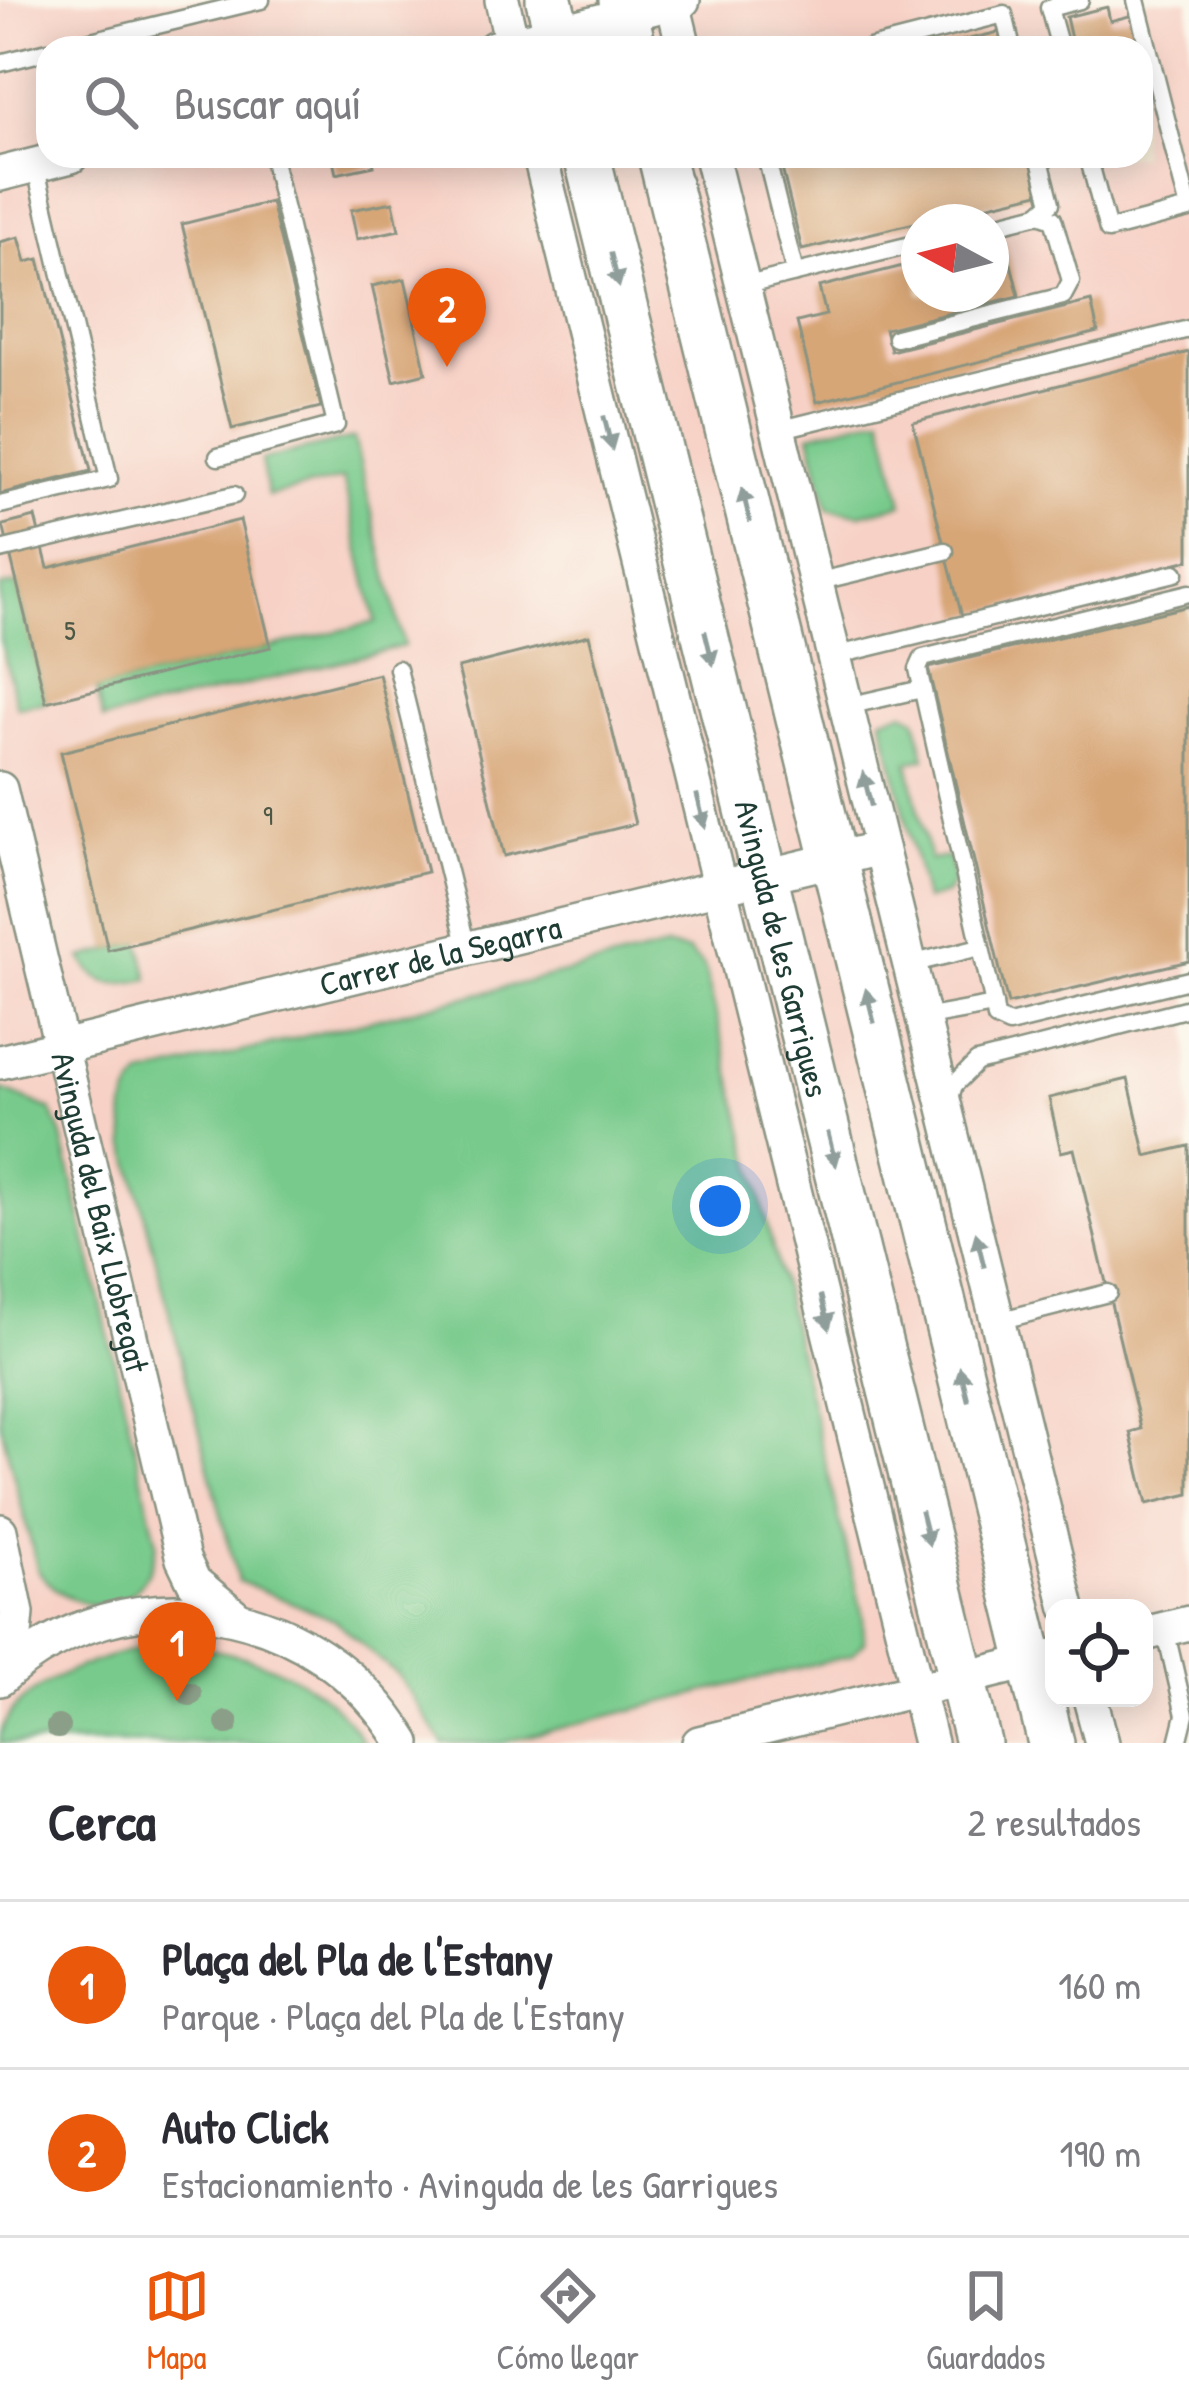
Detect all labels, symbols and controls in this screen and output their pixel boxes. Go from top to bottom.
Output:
search box [36,36,1153,168]
icon: search [78,69,144,135]
text: Buscar aquí [174,72,361,133]
north arrow [901,204,1009,312]
one-way arrow [606,251,625,288]
pin: 2 [408,268,486,367]
one-way arrow [599,414,618,451]
one-way arrow [736,486,755,523]
house number: 5 [64,612,76,648]
one-way arrow [700,630,719,667]
one-way arrow [857,771,876,808]
one-way arrow [692,793,711,830]
street label: Avinguda de les Garrigues [724,795,840,1101]
house number: 9 [263,797,273,833]
street label: Carrer de la Segarra [315,905,566,1006]
one-way arrow [860,987,879,1024]
street label: Avinguda del Baix Llobregat [41,1048,160,1377]
one-way arrow [823,1131,842,1168]
your location [690,1176,750,1236]
one-way arrow [970,1231,989,1268]
one-way arrow [816,1294,835,1331]
one-way arrow [954,1366,973,1403]
one-way arrow [916,1510,935,1547]
map controls [1045,1599,1153,1707]
button: locate [1045,1599,1153,1707]
pin: 1 [138,1602,216,1701]
text: Cerca [48,1787,156,1856]
text: 2 resultados [968,1795,1141,1848]
text: Plaça del Pla de l'Estany [162,1928,553,1989]
text: 1 [80,1958,94,2011]
text: 160 m [1058,1958,1141,2011]
text: Parque · Plaça del Pla de l'Estany [162,1989,625,2042]
text: Auto Click [162,2096,329,2157]
text: 2 [78,2126,96,2179]
text: 190 m [1060,2126,1141,2179]
text: Estacionamiento · Avinguda de les Garrigues [162,2157,778,2210]
tab: Mapa [144,2263,210,2379]
tab: Cómo llegar [497,2263,639,2379]
tab: Guardados [926,2263,1045,2379]

